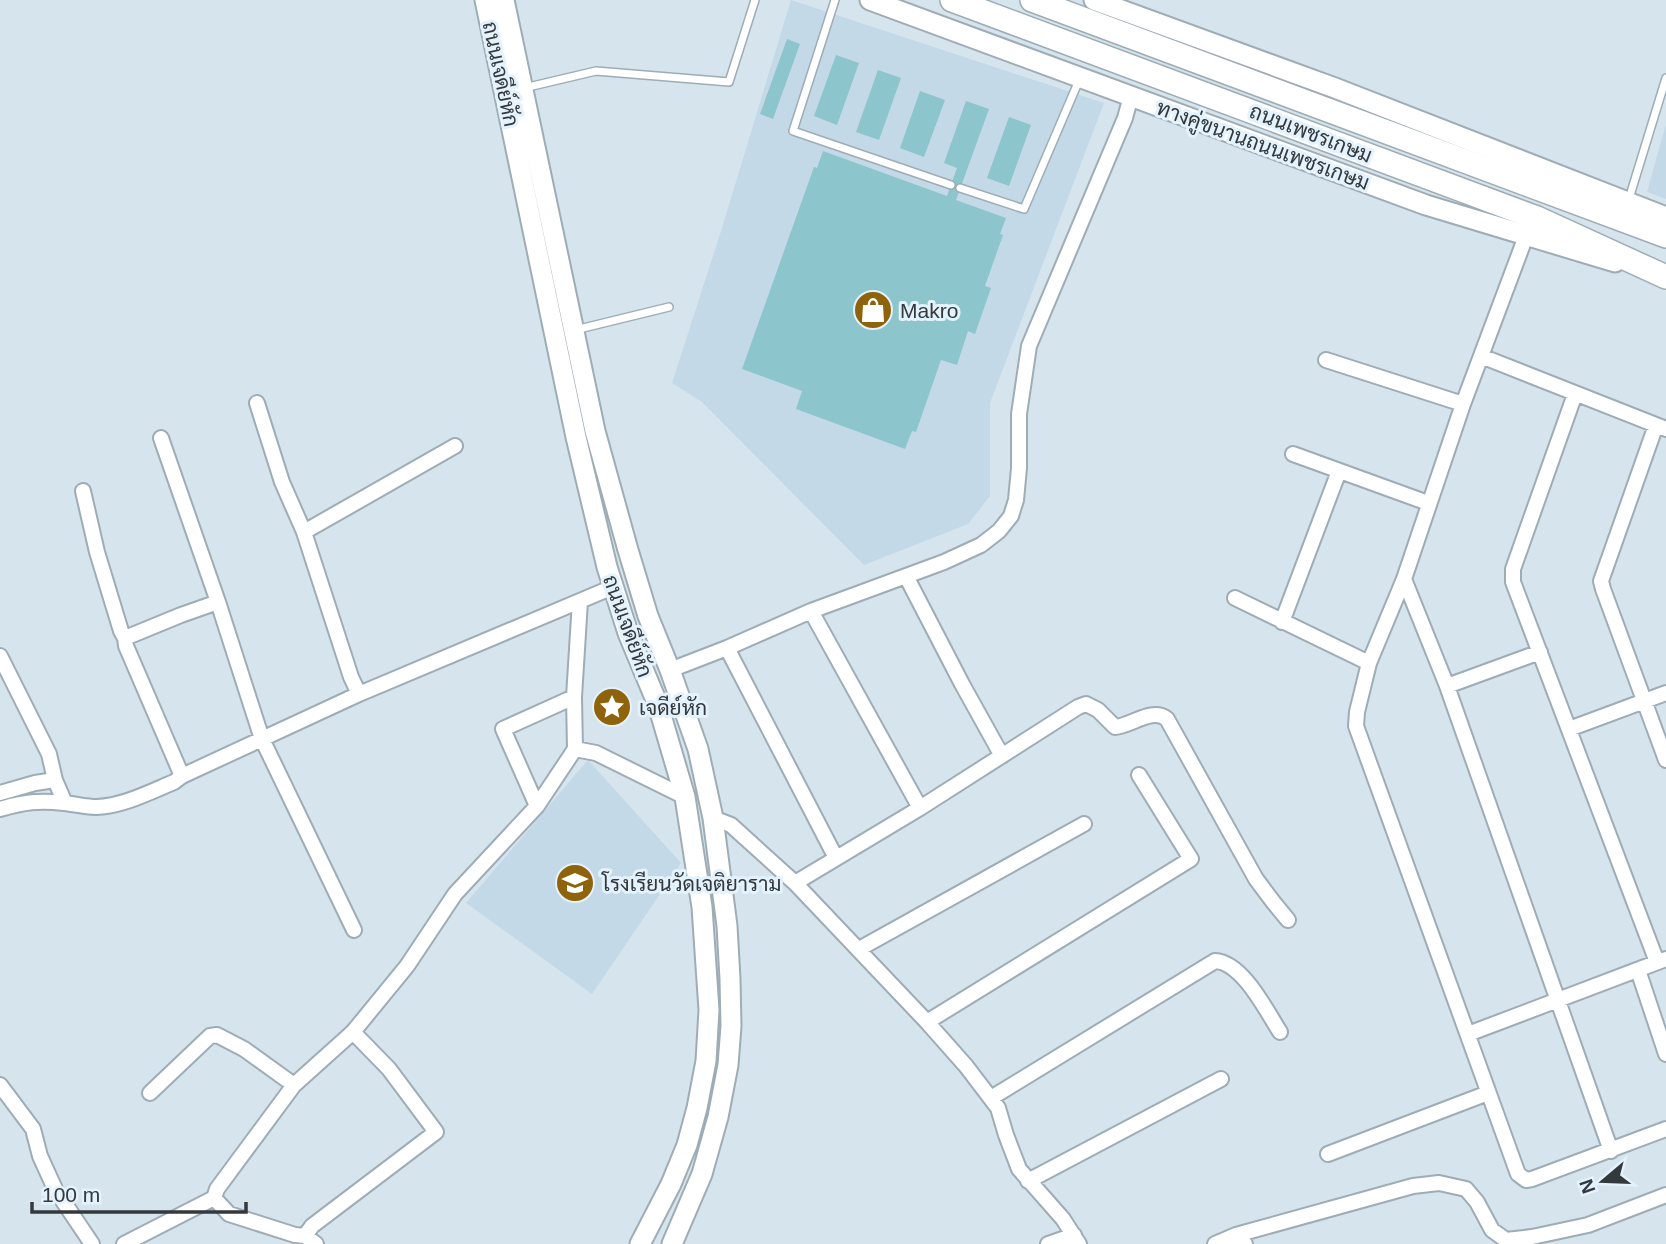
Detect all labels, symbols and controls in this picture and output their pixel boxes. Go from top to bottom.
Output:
street label: ถนนเจดีย์หัก [479,19,525,129]
street label: ทางคู่ขนานถนนเพชรเกษม [1152,96,1373,198]
street label: ถนนเพชรเกษม [1247,99,1375,167]
shop icon: Makro [852,289,894,331]
place label: Makro [900,299,958,322]
street label: ถนนเจดีย์หัก [599,571,659,680]
place icon: เจดีย์หัก [591,686,633,728]
place label: เจดีย์หัก [639,694,707,719]
school or university icon: โรงเรียนวัดเจติยาราม [554,862,596,904]
place label: โรงเรียนวัดเจติยาราม [601,871,781,895]
north arrow [1568,1146,1638,1216]
scale bar [32,1170,245,1214]
text: N [1575,1176,1600,1196]
text: 100 m [42,1183,100,1206]

